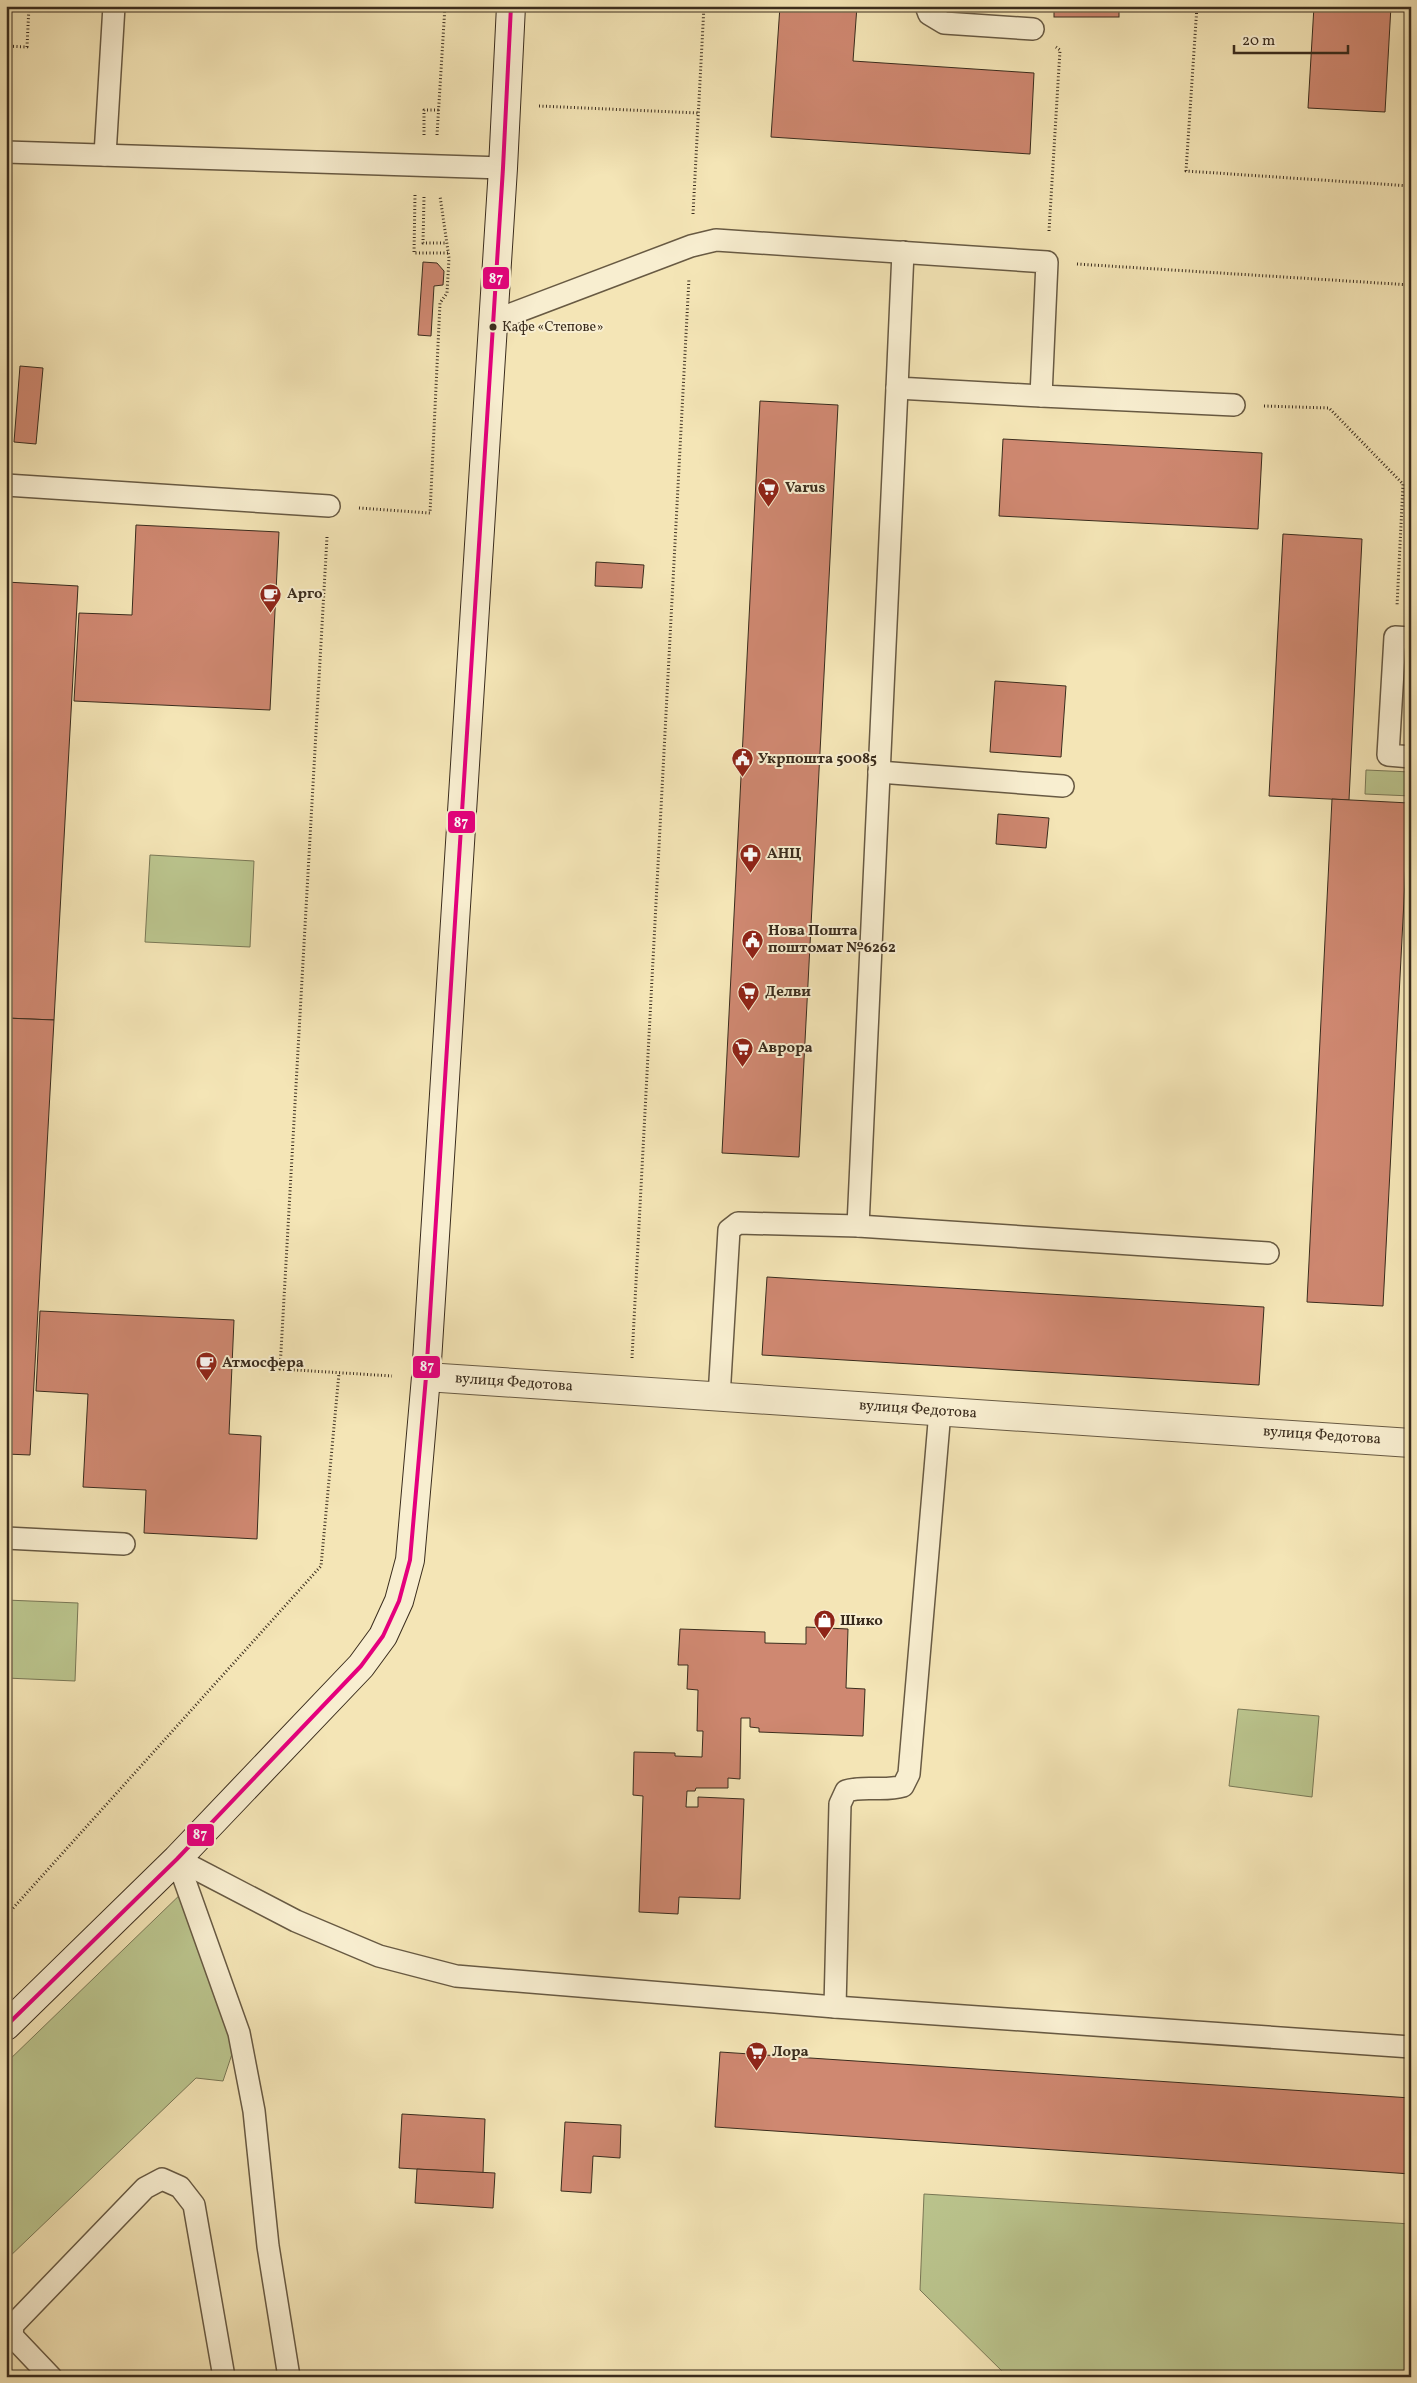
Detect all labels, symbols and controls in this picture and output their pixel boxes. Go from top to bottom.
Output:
scale bar [1234,22,1348,54]
text: 20 m [1242,31,1275,52]
line badge: 87 [482,266,510,290]
text: 87 [489,270,503,289]
place label: Кафе «Степове» [502,318,603,337]
marker: Кафе «Степове» [488,322,498,332]
supermarket icon: Varus [757,476,781,507]
place label: Varus [785,478,825,499]
cafe icon: Арго [259,582,283,613]
place label: Арго [287,584,323,605]
public building icon: Укрпошта 50085 [730,747,754,778]
place label: Укрпошта 50085 [758,749,877,770]
line badge: 87 [447,810,476,834]
text: 87 [454,814,468,833]
pharmacy icon: АНЦ [739,842,763,873]
place label: АНЦ [767,844,802,865]
place label: Нова Пошта поштомат №6262 [768,921,896,959]
public building icon: Нова Пошта поштомат №6262 [740,928,764,959]
supermarket icon: Делви [737,980,761,1011]
place label: Делви [765,982,811,1003]
supermarket icon: Аврора [730,1036,754,1067]
place label: Аврора [758,1038,813,1059]
cafe icon: Атмосфера [194,1351,218,1382]
place label: Атмосфера [222,1353,304,1374]
line badge: 87 [412,1355,441,1379]
text: 87 [420,1358,434,1377]
street label: вулиця Федотова [454,1368,574,1398]
street label: вулиця Федотова [858,1395,978,1425]
street label: вулиця Федотова [1262,1421,1382,1451]
shop icon: Шико [812,1609,836,1640]
place label: Шико [840,1611,883,1632]
line badge: 87 [186,1823,215,1847]
text: 87 [193,1826,207,1845]
supermarket icon: Лора [744,2040,768,2071]
place label: Лора [772,2042,809,2063]

